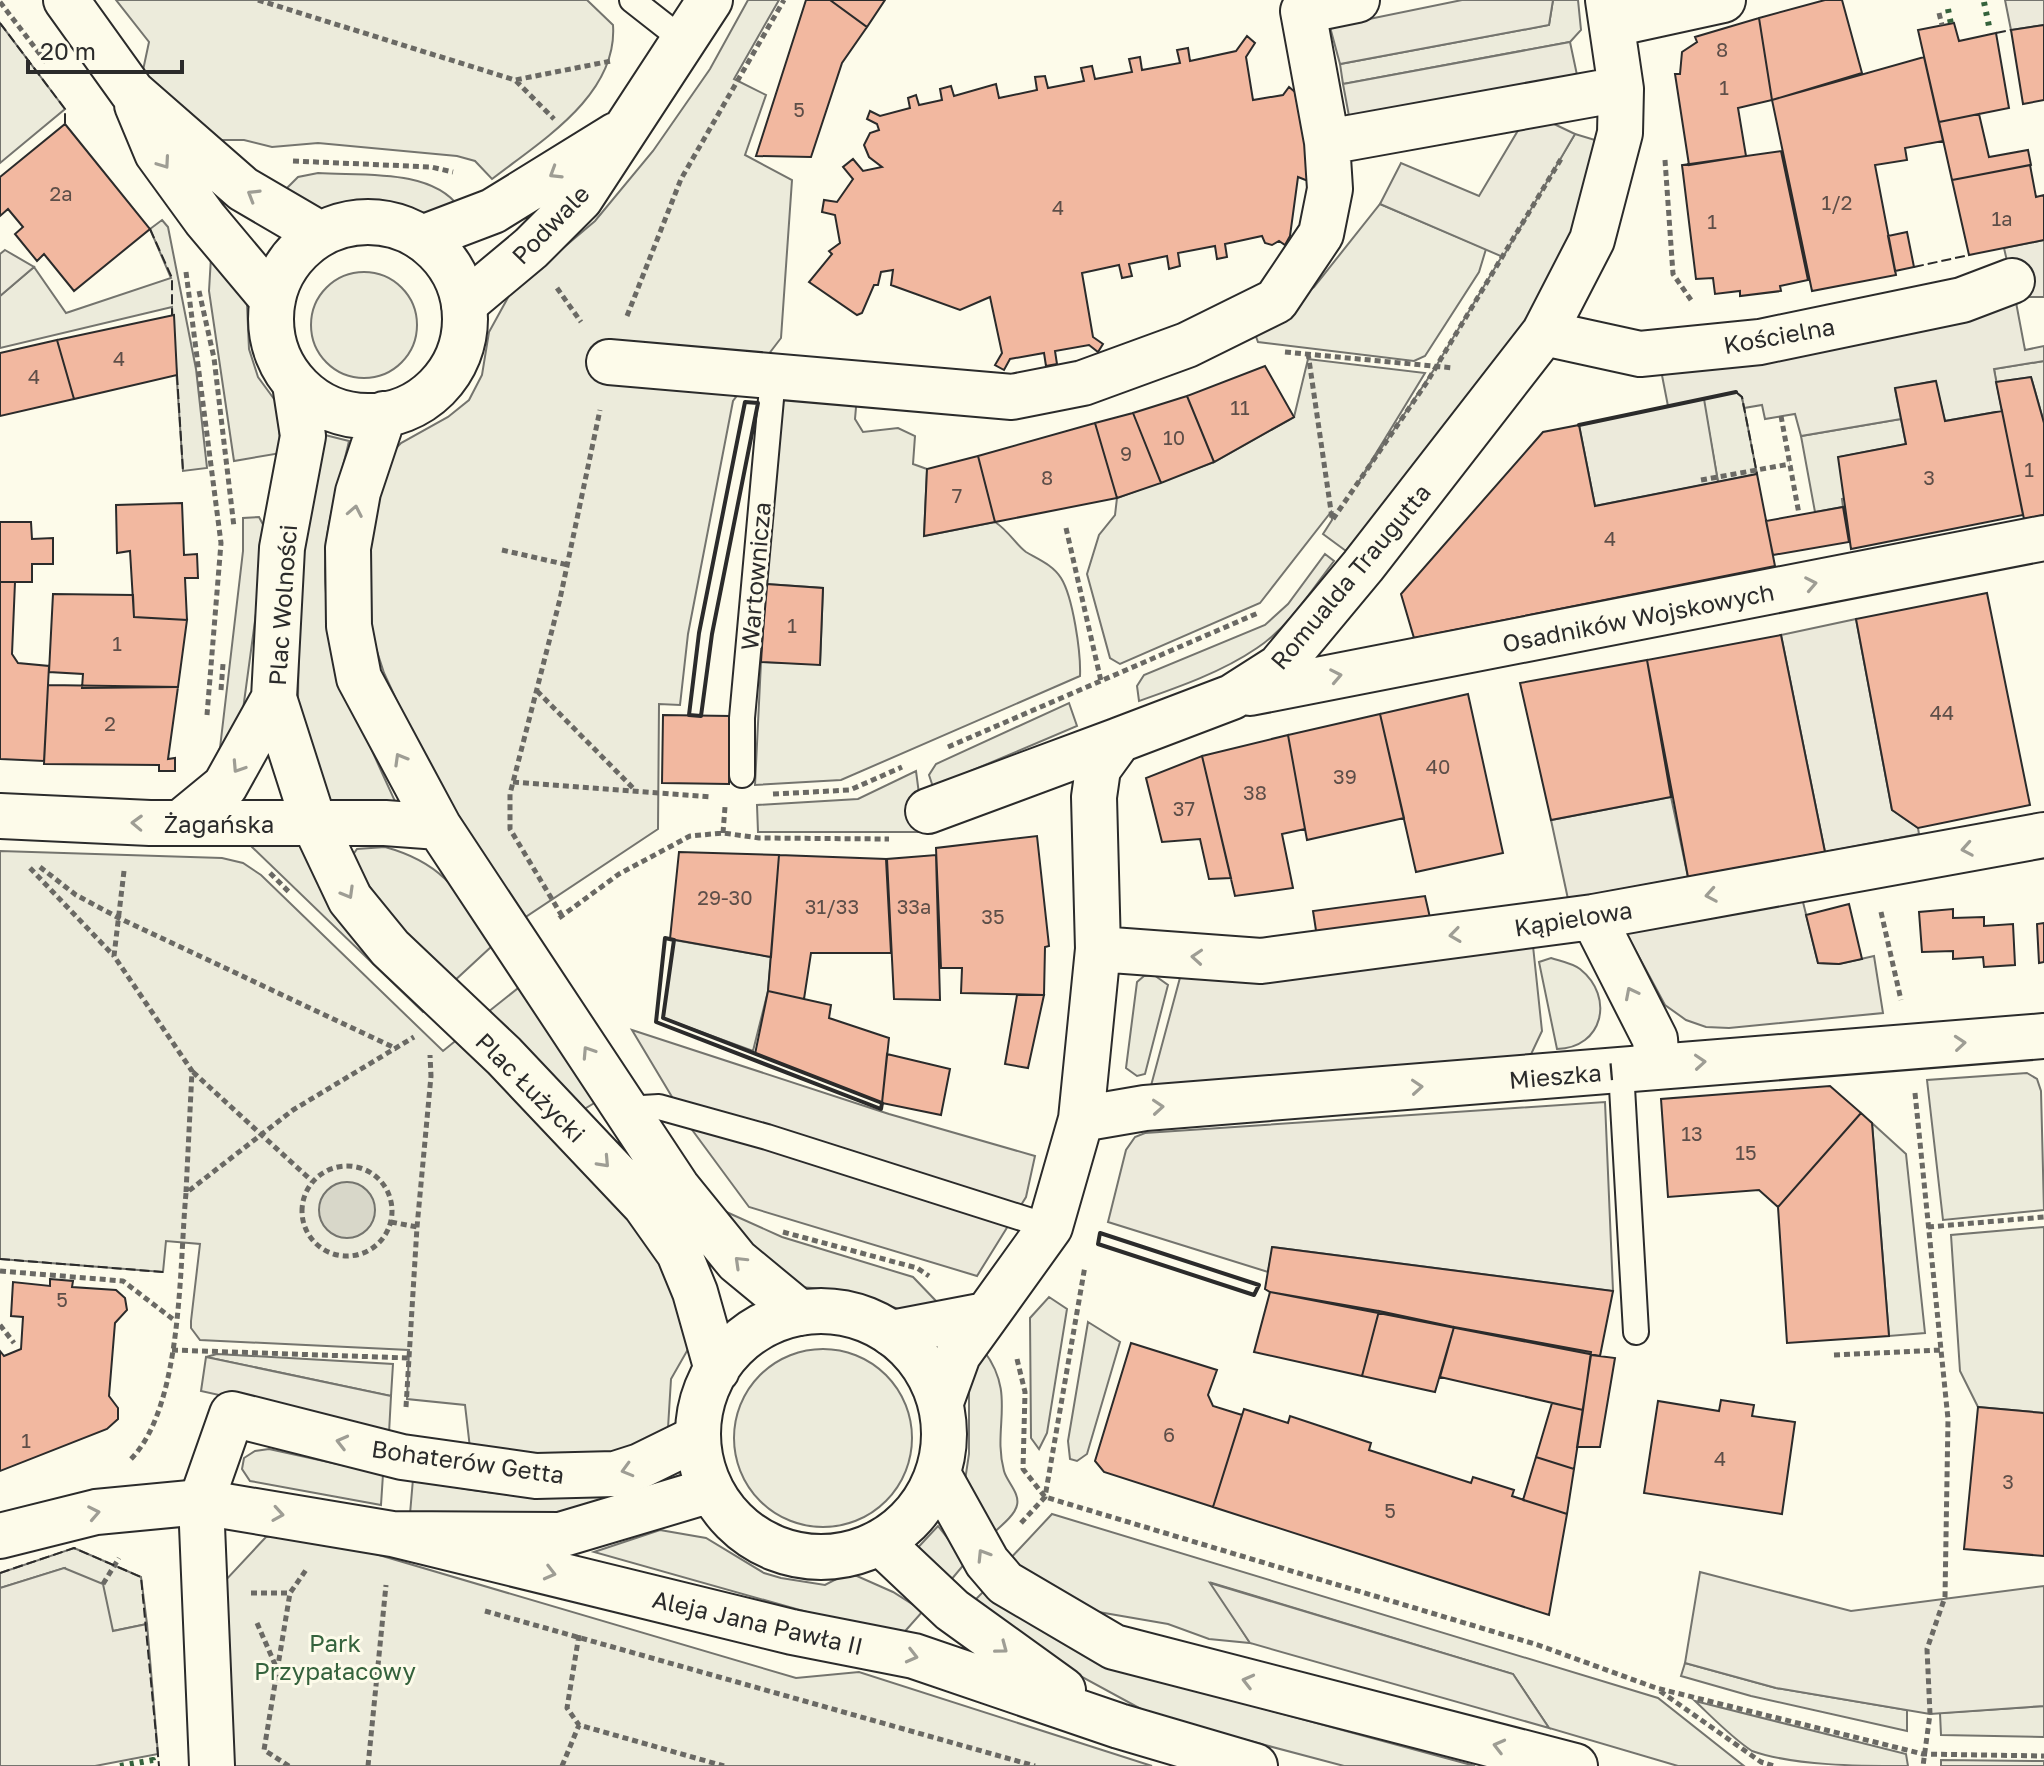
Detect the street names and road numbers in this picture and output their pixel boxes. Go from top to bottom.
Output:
street label: Podwale [505,178,595,270]
street label: Kościelna [1721,311,1837,359]
street label: Romualda Traugutta [1264,477,1436,675]
street label: Wartownicza [734,501,776,651]
street label: Plac Wolności [262,523,302,687]
street label: Osadników Wojskowych [1500,576,1776,658]
street label: Żagańska [164,809,274,838]
street label: Kąpielowa [1512,894,1634,942]
street label: Plac Łużycki [470,1026,592,1148]
street label: Mieszka I [1508,1056,1616,1094]
street label: Bohaterów Getta [370,1433,566,1489]
street label: Aleja Jana Pawła II [650,1584,866,1660]

